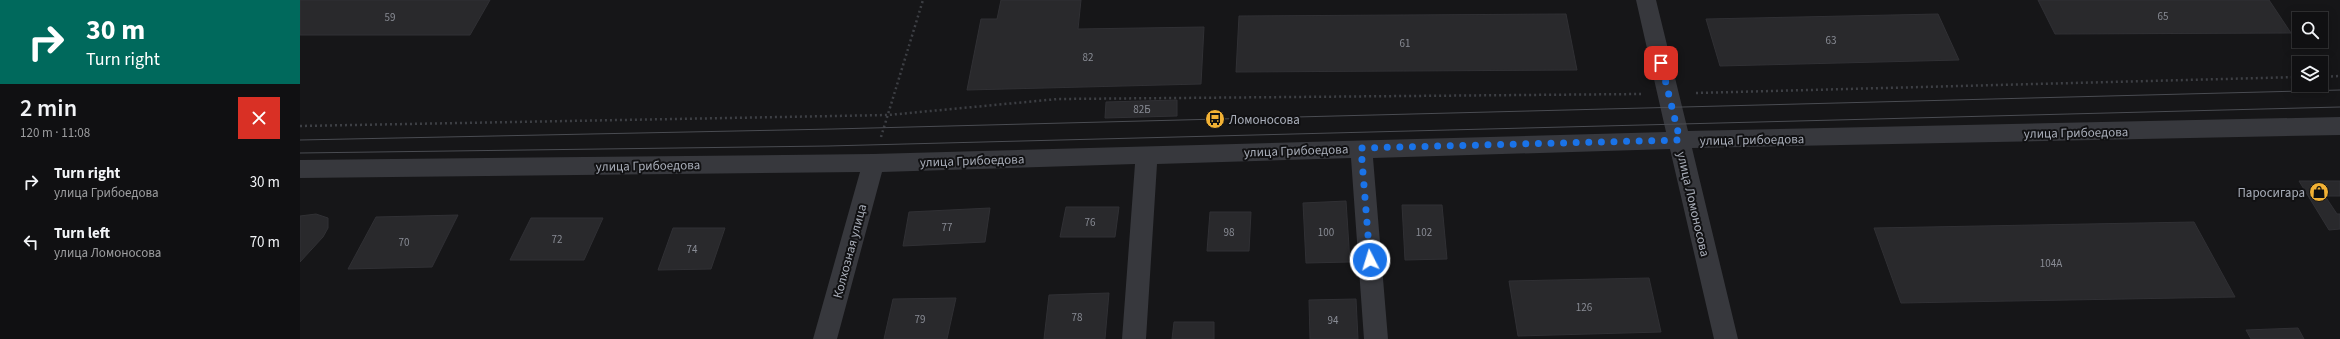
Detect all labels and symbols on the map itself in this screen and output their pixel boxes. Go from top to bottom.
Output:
house number: 65 [2158,9,2168,24]
house number: 59 [385,10,395,25]
house number: 63 [1826,33,1836,48]
house number: 61 [1400,36,1410,51]
pin [1644,46,1678,80]
house number: 82 [1083,50,1093,65]
house number: 82Б [1133,102,1151,117]
bus stop icon: Ломоносова [1204,108,1226,130]
place label: Ломоносова [1229,111,1300,129]
street label: улица Грибоедова [2024,123,2128,143]
street label: улица Грибоедова [1700,130,1804,150]
street label: улица Грибоедова [1243,140,1349,162]
street label: улица Грибоедова [919,150,1025,172]
street label: улица Ломоносова [1672,150,1714,259]
street label: улица Грибоедова [596,156,700,176]
shop icon: Паросигара [2308,181,2330,203]
place label: Паросигара [2237,184,2305,202]
street label: Колхозная улица [829,202,871,300]
house number: 76 [1085,215,1096,230]
house number: 77 [942,220,952,235]
house number: 98 [1224,225,1235,240]
house number: 100 [1318,225,1334,240]
house number: 102 [1416,225,1432,240]
house number: 72 [552,232,562,247]
house number: 70 [399,235,409,250]
position arrow [1349,239,1391,281]
house number: 74 [687,242,698,257]
house number: 104А [2040,256,2062,271]
house number: 126 [1576,300,1593,315]
house number: 78 [1072,310,1083,325]
house number: 79 [915,312,925,327]
house number: 94 [1328,313,1339,328]

